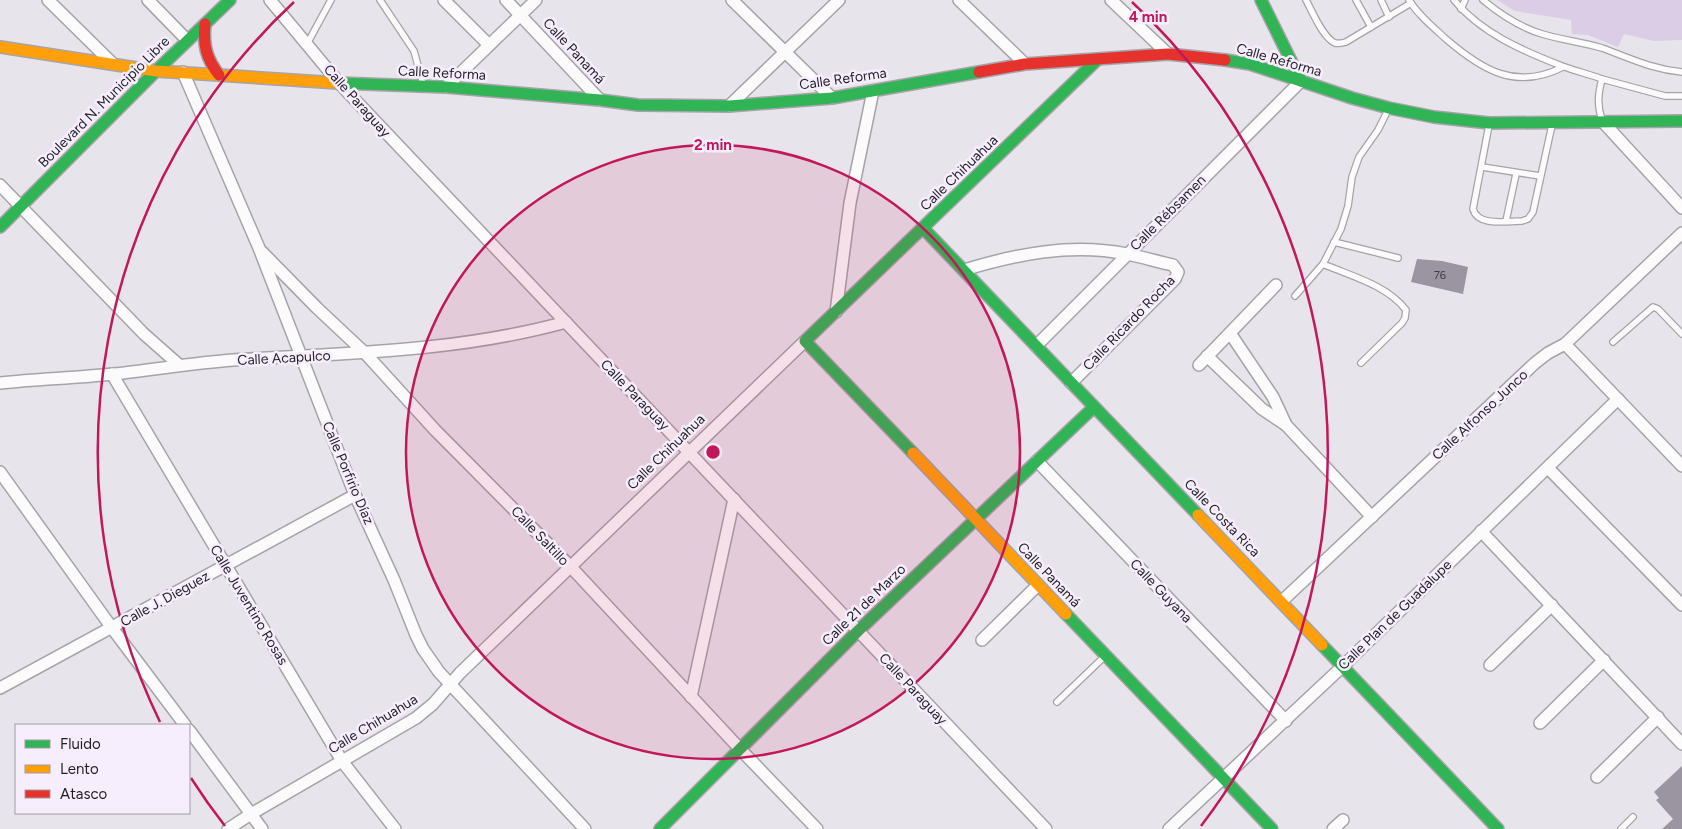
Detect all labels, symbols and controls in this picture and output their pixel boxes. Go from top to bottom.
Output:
text: 4 min [1129,8,1167,26]
street label: Calle Panamá [539,15,609,87]
street label: Boulevard N. Municipio Libre [35,33,173,171]
street label: Calle Reforma [1234,40,1324,80]
street label: Calle Paraguay [320,61,394,141]
street label: Calle Reforma [398,62,486,84]
street label: Calle Reforma [798,64,888,94]
street label: Calle Chihuahua [917,132,1001,214]
text: 2 min [694,136,732,154]
street label: Calle Rébsamen [1127,171,1210,254]
house number: 76 [1434,269,1446,282]
street label: Calle Ricardo Rocha [1079,272,1179,374]
street label: Calle Acapulco [237,347,331,369]
street label: Calle Paraguay [597,356,673,434]
street label: Calle Alfonso Junco [1429,366,1531,464]
street label: Calle Chihuahua [624,411,708,493]
street label: Calle Porfirio Díaz [319,419,377,527]
centre of rings [704,443,722,461]
street label: Calle Costa Rica [1181,475,1263,561]
street label: Calle Saltillo [507,503,573,569]
street label: Calle Panamá [1014,539,1084,611]
street label: Calle Juventino Rosas [206,542,292,668]
street label: Calle Guyana [1126,556,1196,626]
street label: Calle Plan de Guadalupe [1335,556,1456,674]
street label: Calle 21 de Marzo [819,561,909,649]
street label: Calle J. Dieguez [118,567,213,630]
street label: Calle Paraguay [875,650,951,729]
street label: Calle Chihuahua [325,691,421,757]
legend [15,724,190,814]
text: Fluido [60,735,101,753]
text: Lento [60,760,99,778]
text: Atasco [60,785,108,803]

